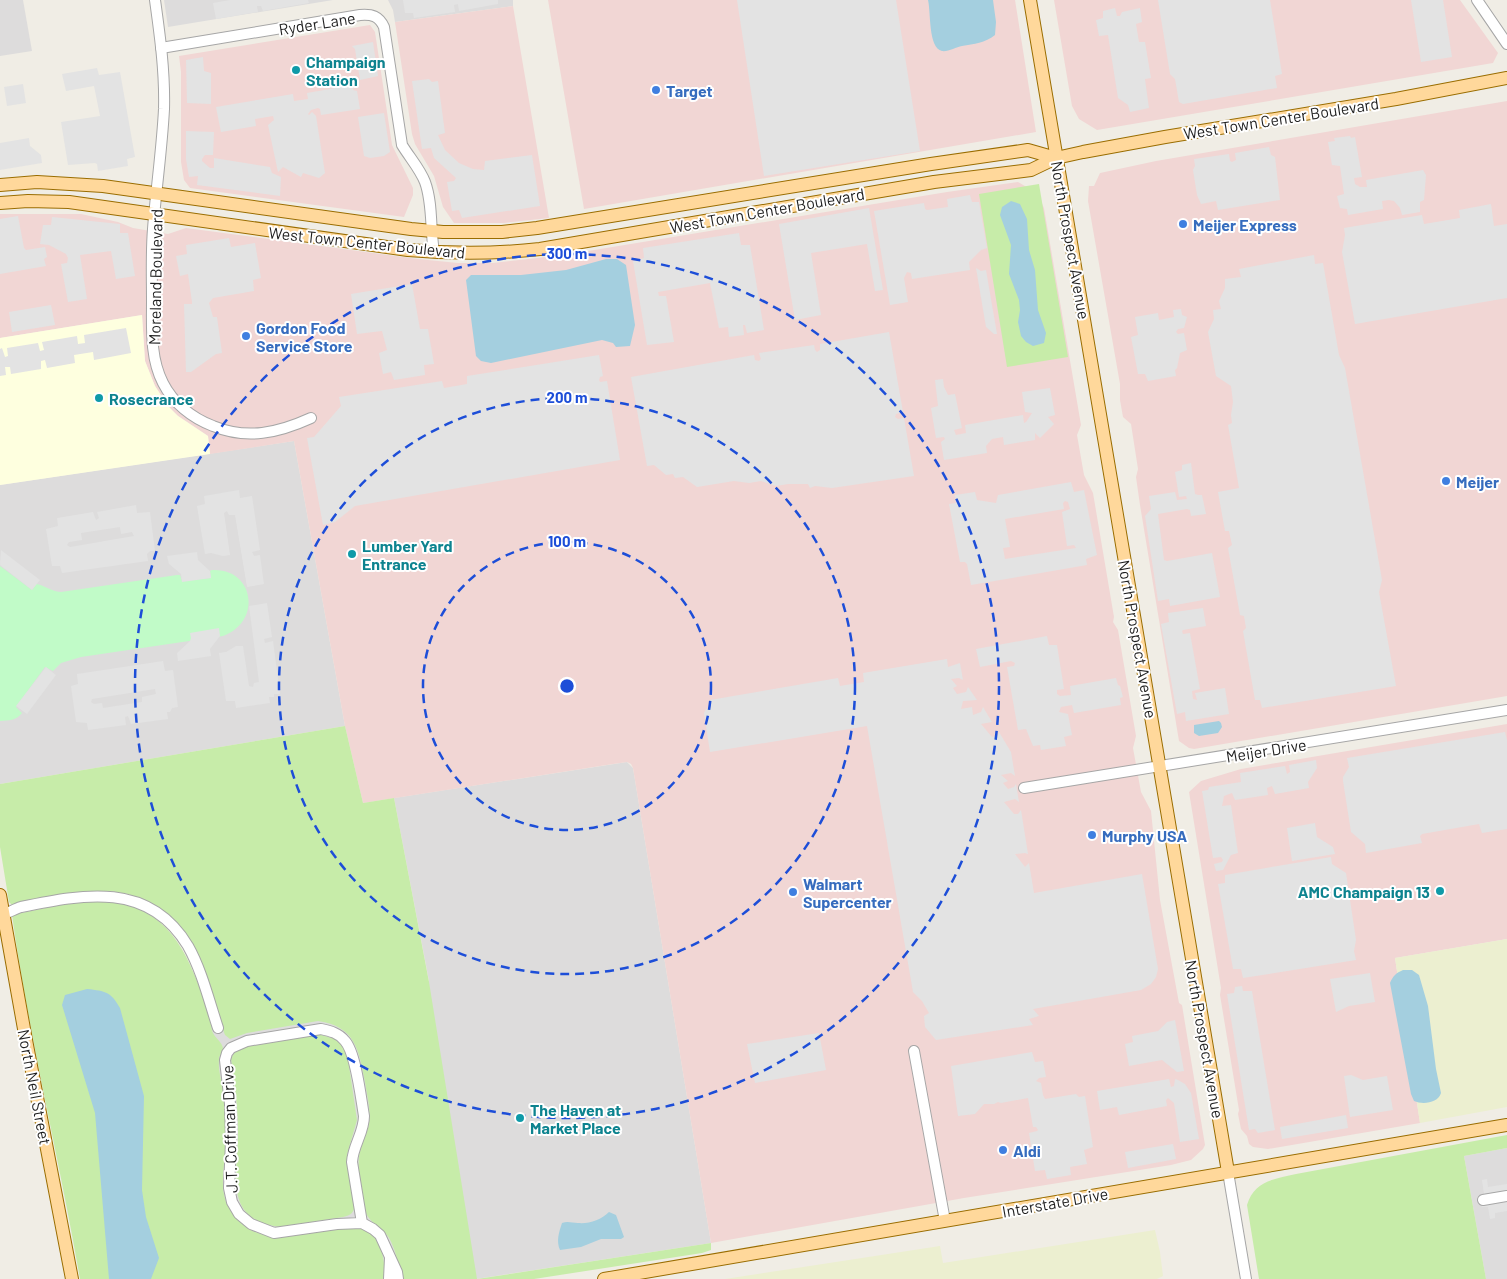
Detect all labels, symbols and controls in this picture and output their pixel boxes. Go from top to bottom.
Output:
street label: Ryder Lane [277,8,357,38]
place label: Champaign Station [306,52,386,89]
marker: Champaign Station [290,64,302,76]
place label: Target [666,81,713,100]
marker: Target [650,84,662,96]
street label: West Town Center Boulevard [1182,93,1380,143]
street label: North Prospect Avenue [1048,159,1094,321]
street label: West Town Center Boulevard [668,183,866,237]
street label: Moreland Boulevard [144,209,166,345]
place label: Meijer Express [1193,215,1297,234]
marker: Meijer Express [1177,218,1189,230]
street label: West Town Center Boulevard [268,222,466,262]
text: 300 m [547,244,587,262]
place label: Gordon Food Service Store [256,318,353,355]
marker: Gordon Food Service Store [240,330,252,342]
text: 200 m [546,388,588,406]
place label: Rosecrance [109,389,194,408]
marker: Rosecrance [93,392,105,404]
place label: Meijer [1456,472,1499,491]
marker: Meijer [1440,475,1452,487]
text: 100 m [548,532,586,550]
place label: Lumber Yard Entrance [362,536,453,573]
marker: Lumber Yard Entrance [346,548,358,560]
street label: North Prospect Avenue [1115,558,1161,720]
centre of rings [558,677,576,695]
street label: Meijer Drive [1224,734,1308,766]
place label: Murphy USA [1102,826,1188,845]
marker: Murphy USA [1086,829,1098,841]
place label: Walmart Supercenter [803,874,892,911]
place label: AMC Champaign 13 [1298,882,1430,901]
marker: AMC Champaign 13 [1434,885,1446,897]
marker: Walmart Supercenter [787,886,799,898]
street label: North Prospect Avenue [1182,958,1228,1120]
street label: North Neil Street [14,1028,56,1146]
street label: J.T. Coffman Drive [217,1065,241,1193]
place label: The Haven at Market Place [530,1100,621,1137]
marker: The Haven at Market Place [514,1112,526,1124]
place label: Aldi [1013,1141,1041,1160]
marker: Aldi [997,1144,1009,1156]
street label: Interstate Drive [1001,1183,1109,1221]

